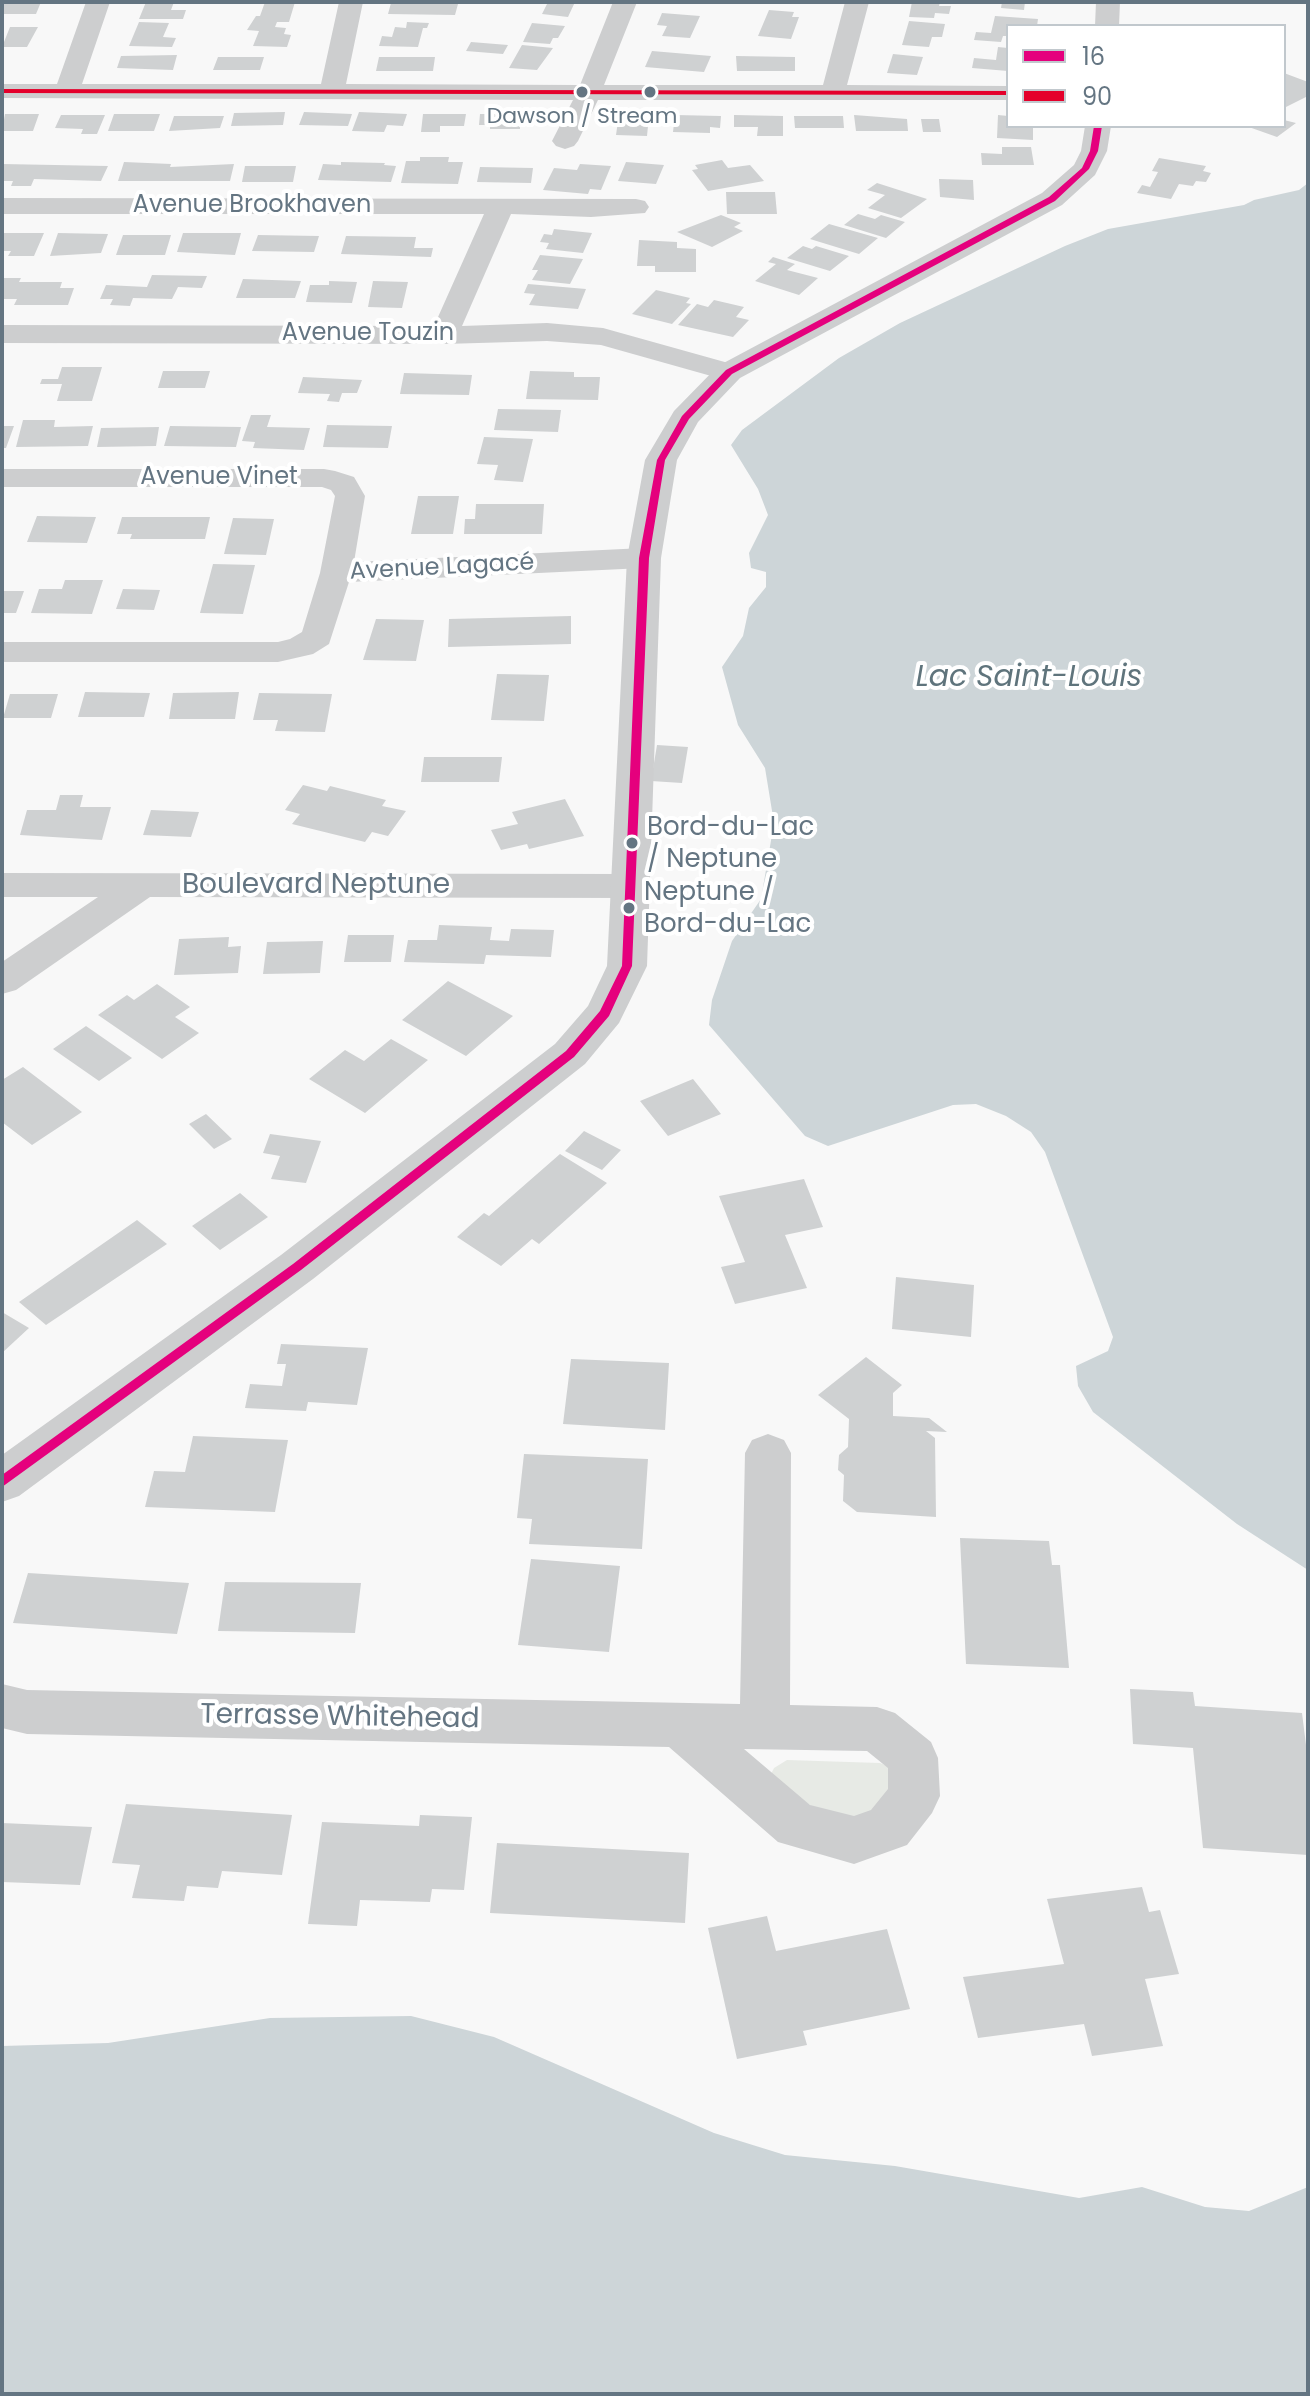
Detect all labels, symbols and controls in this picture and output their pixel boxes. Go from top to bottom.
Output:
legend [1006,24,1286,128]
text: 16 [1082,40,1105,73]
text: 90 [1082,80,1112,113]
marker: Dawson / Stream [574,84,590,100]
unlabelled marker [642,84,658,100]
place label: Dawson / Stream [487,104,677,130]
street label: Avenue Brookhaven [133,192,371,220]
street label: Avenue Touzin [282,320,454,348]
street label: Avenue Vinet [140,464,298,492]
street label: Avenue Lagacé [349,549,535,587]
water label: Lac Saint-Louis [916,660,1142,696]
place label: Bord-du-Lac / Neptune [647,812,814,874]
marker: Bord-du-Lac / Neptune [624,835,640,851]
street label: Boulevard Neptune [182,869,450,903]
place label: Neptune / Bord-du-Lac [644,877,811,938]
marker: Neptune / Bord-du-Lac [621,900,637,916]
street label: Terrasse Whitehead [200,1699,480,1737]

